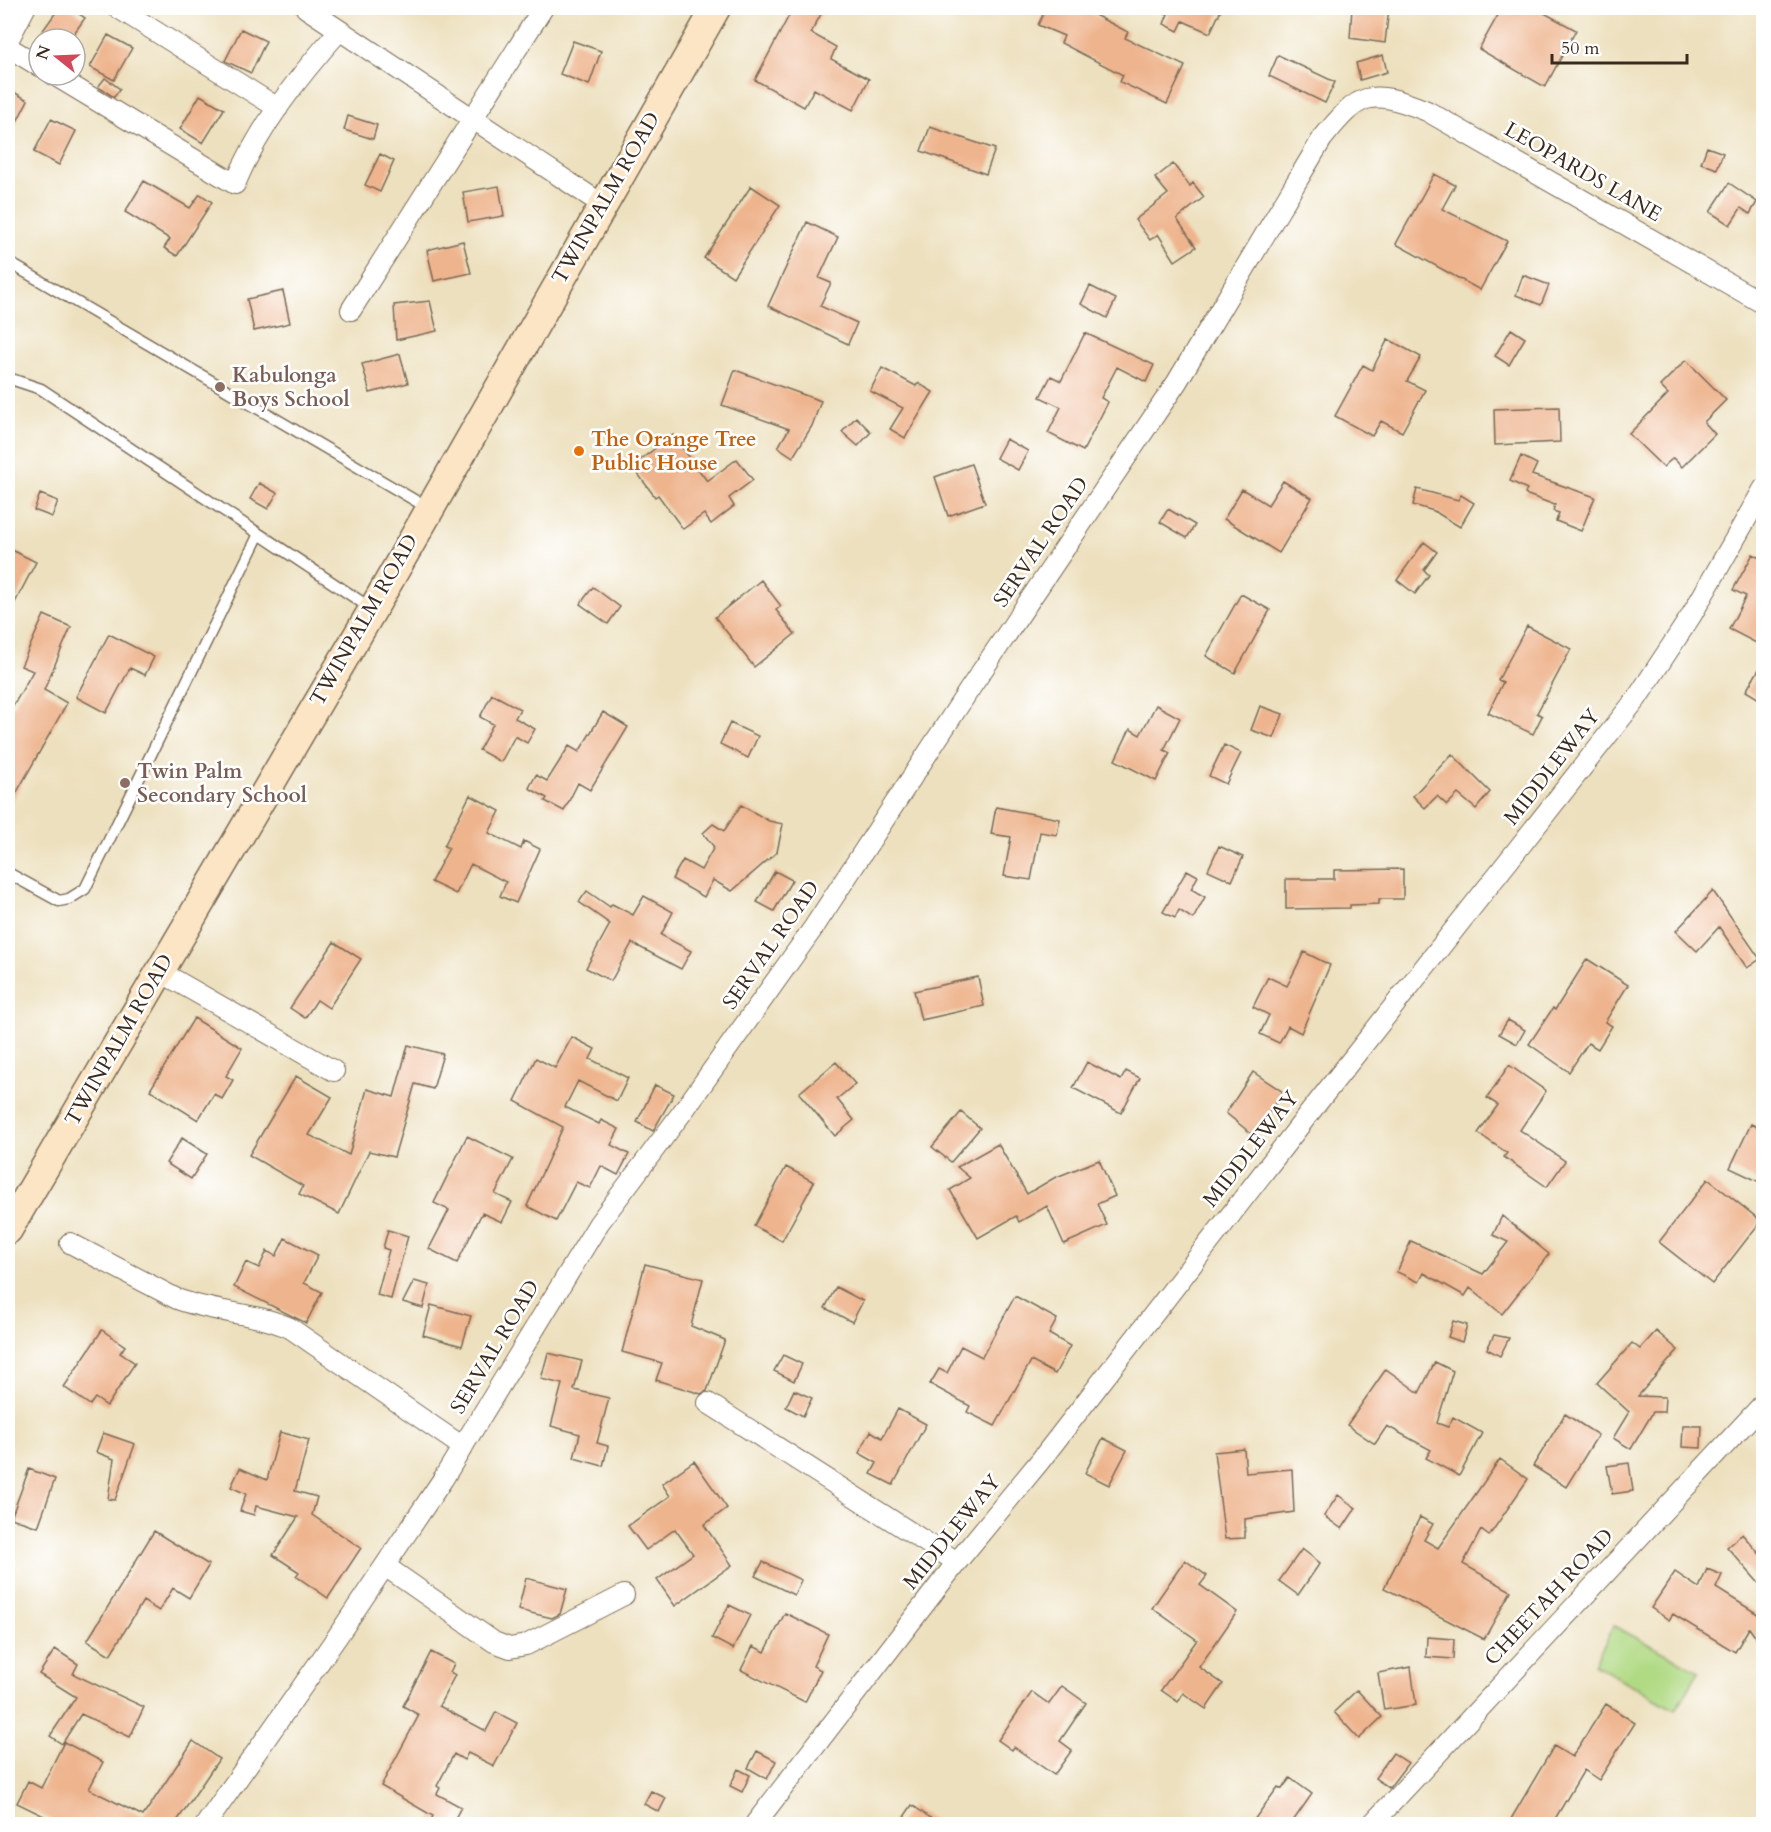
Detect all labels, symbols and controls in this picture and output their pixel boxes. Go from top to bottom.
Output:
north arrow [27,27,87,87]
scale bar [1552,27,1687,65]
text: 50 m [1561,36,1600,61]
text: N [31,43,56,63]
street label: TWINPALM ROAD [545,107,667,289]
street label: LEOPARDS LANE [1499,115,1667,229]
place label: Kabulonga Boys School [232,361,350,414]
marker: Kabulonga Boys School [213,380,227,394]
place label: The Orange Tree Public House [591,425,756,478]
marker: The Orange Tree Public House [572,444,586,458]
street label: SERVAL ROAD [987,471,1095,613]
street label: TWINPALM ROAD [303,529,425,711]
street label: MIDDLEWAY [1497,702,1607,831]
place label: Twin Palm Secondary School [137,757,307,810]
marker: Twin Palm Secondary School [118,776,132,790]
street label: SERVAL ROAD [716,875,826,1015]
street label: TWINPALM ROAD [58,949,180,1131]
street label: MIDDLEWAY [1196,1084,1306,1213]
street label: SERVAL ROAD [444,1275,546,1419]
street label: MIDDLEWAY [897,1468,1008,1596]
street label: CHEETAH ROAD [1478,1522,1620,1672]

